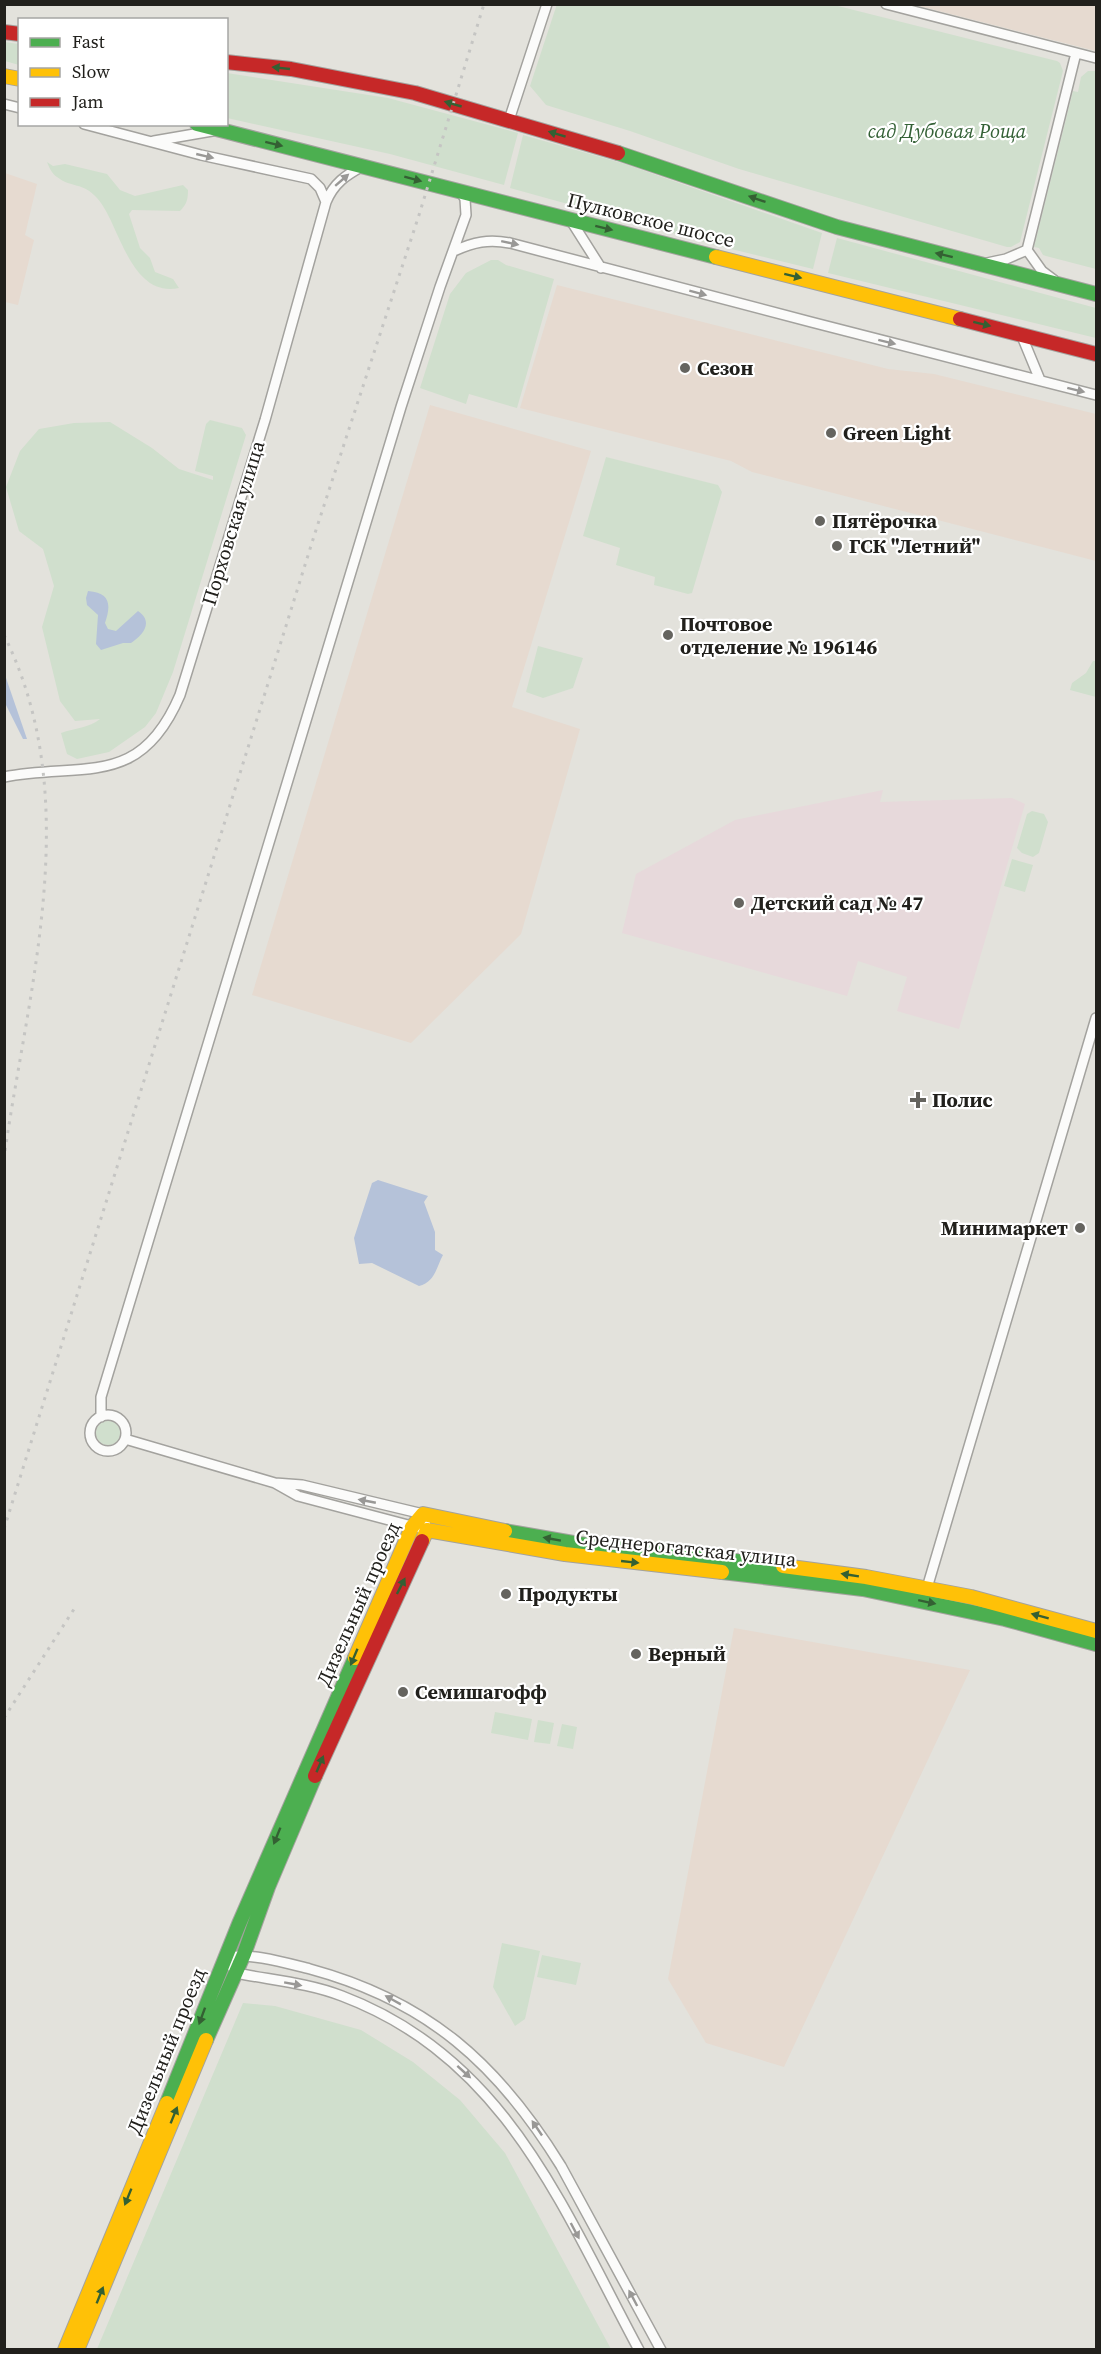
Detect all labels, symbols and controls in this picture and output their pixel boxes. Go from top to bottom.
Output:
legend [18,18,228,126]
text: Fast [72,29,105,54]
text: Slow [72,59,110,84]
one-way arrow [272,63,291,72]
text: Jam [71,89,104,114]
one-way arrow [444,98,462,108]
park label: сад Дубовая Роща [868,117,1027,145]
one-way arrow [548,129,566,138]
one-way arrow [265,139,283,149]
one-way arrow [196,152,215,161]
one-way arrow [334,174,349,187]
one-way arrow [404,175,422,184]
street label: Пулковское шоссе [564,186,738,254]
one-way arrow [748,194,766,203]
one-way arrow [595,224,613,233]
one-way arrow [501,239,520,248]
one-way arrow [934,250,953,260]
one-way arrow [784,272,802,281]
one-way arrow [689,289,707,298]
one-way arrow [972,320,991,330]
one-way arrow [878,337,896,347]
place label: Сезон [697,354,753,382]
marker: Сезон [678,361,692,375]
one-way arrow [1067,385,1085,395]
place label: Green Light [843,419,952,447]
marker: Green Light [824,426,838,440]
street label: Порховская улица [195,436,272,609]
place label: Пятёрочка [832,507,937,535]
marker: Пятёрочка [813,514,827,528]
place label: ГСК "Летний" [849,532,980,560]
marker: ГСК "Летний" [830,539,844,553]
place label: Почтовое отделение № 196146 [680,610,877,661]
marker: Почтовое отделение № 196146 [661,628,675,642]
place label: Детский сад № 47 [751,889,923,917]
marker: Детский сад № 47 [732,896,746,910]
place label: Полис [932,1086,993,1114]
marker: Полис [909,1091,927,1109]
place label: Минимаркет [941,1214,1068,1242]
marker: Минимаркет [1073,1221,1087,1235]
one-way arrow [357,1496,376,1505]
street label: Дизельный проезд [309,1517,407,1691]
street label: Среднерогатская улица [574,1522,799,1574]
one-way arrow [542,1535,561,1544]
one-way arrow [620,1557,639,1566]
one-way arrow [840,1570,859,1579]
one-way arrow [396,1578,406,1595]
place label: Продукты [518,1580,618,1608]
marker: Продукты [499,1587,513,1601]
one-way arrow [917,1598,936,1607]
one-way arrow [1031,1610,1049,1620]
place label: Верный [648,1640,726,1668]
marker: Верный [629,1647,643,1661]
one-way arrow [350,1649,359,1666]
place label: Семишагофф [415,1678,547,1706]
marker: Семишагофф [396,1685,410,1699]
one-way arrow [315,1754,325,1772]
one-way arrow [272,1828,282,1846]
street label: Дизельный проезд [120,1964,212,2138]
one-way arrow [284,1979,303,1988]
one-way arrow [384,1995,401,2005]
one-way arrow [197,2007,206,2025]
one-way arrow [456,2065,471,2078]
one-way arrow [169,2106,179,2124]
one-way arrow [532,2120,543,2137]
one-way arrow [123,2188,133,2206]
one-way arrow [570,2223,580,2240]
one-way arrow [95,2286,105,2304]
one-way arrow [628,2289,638,2306]

